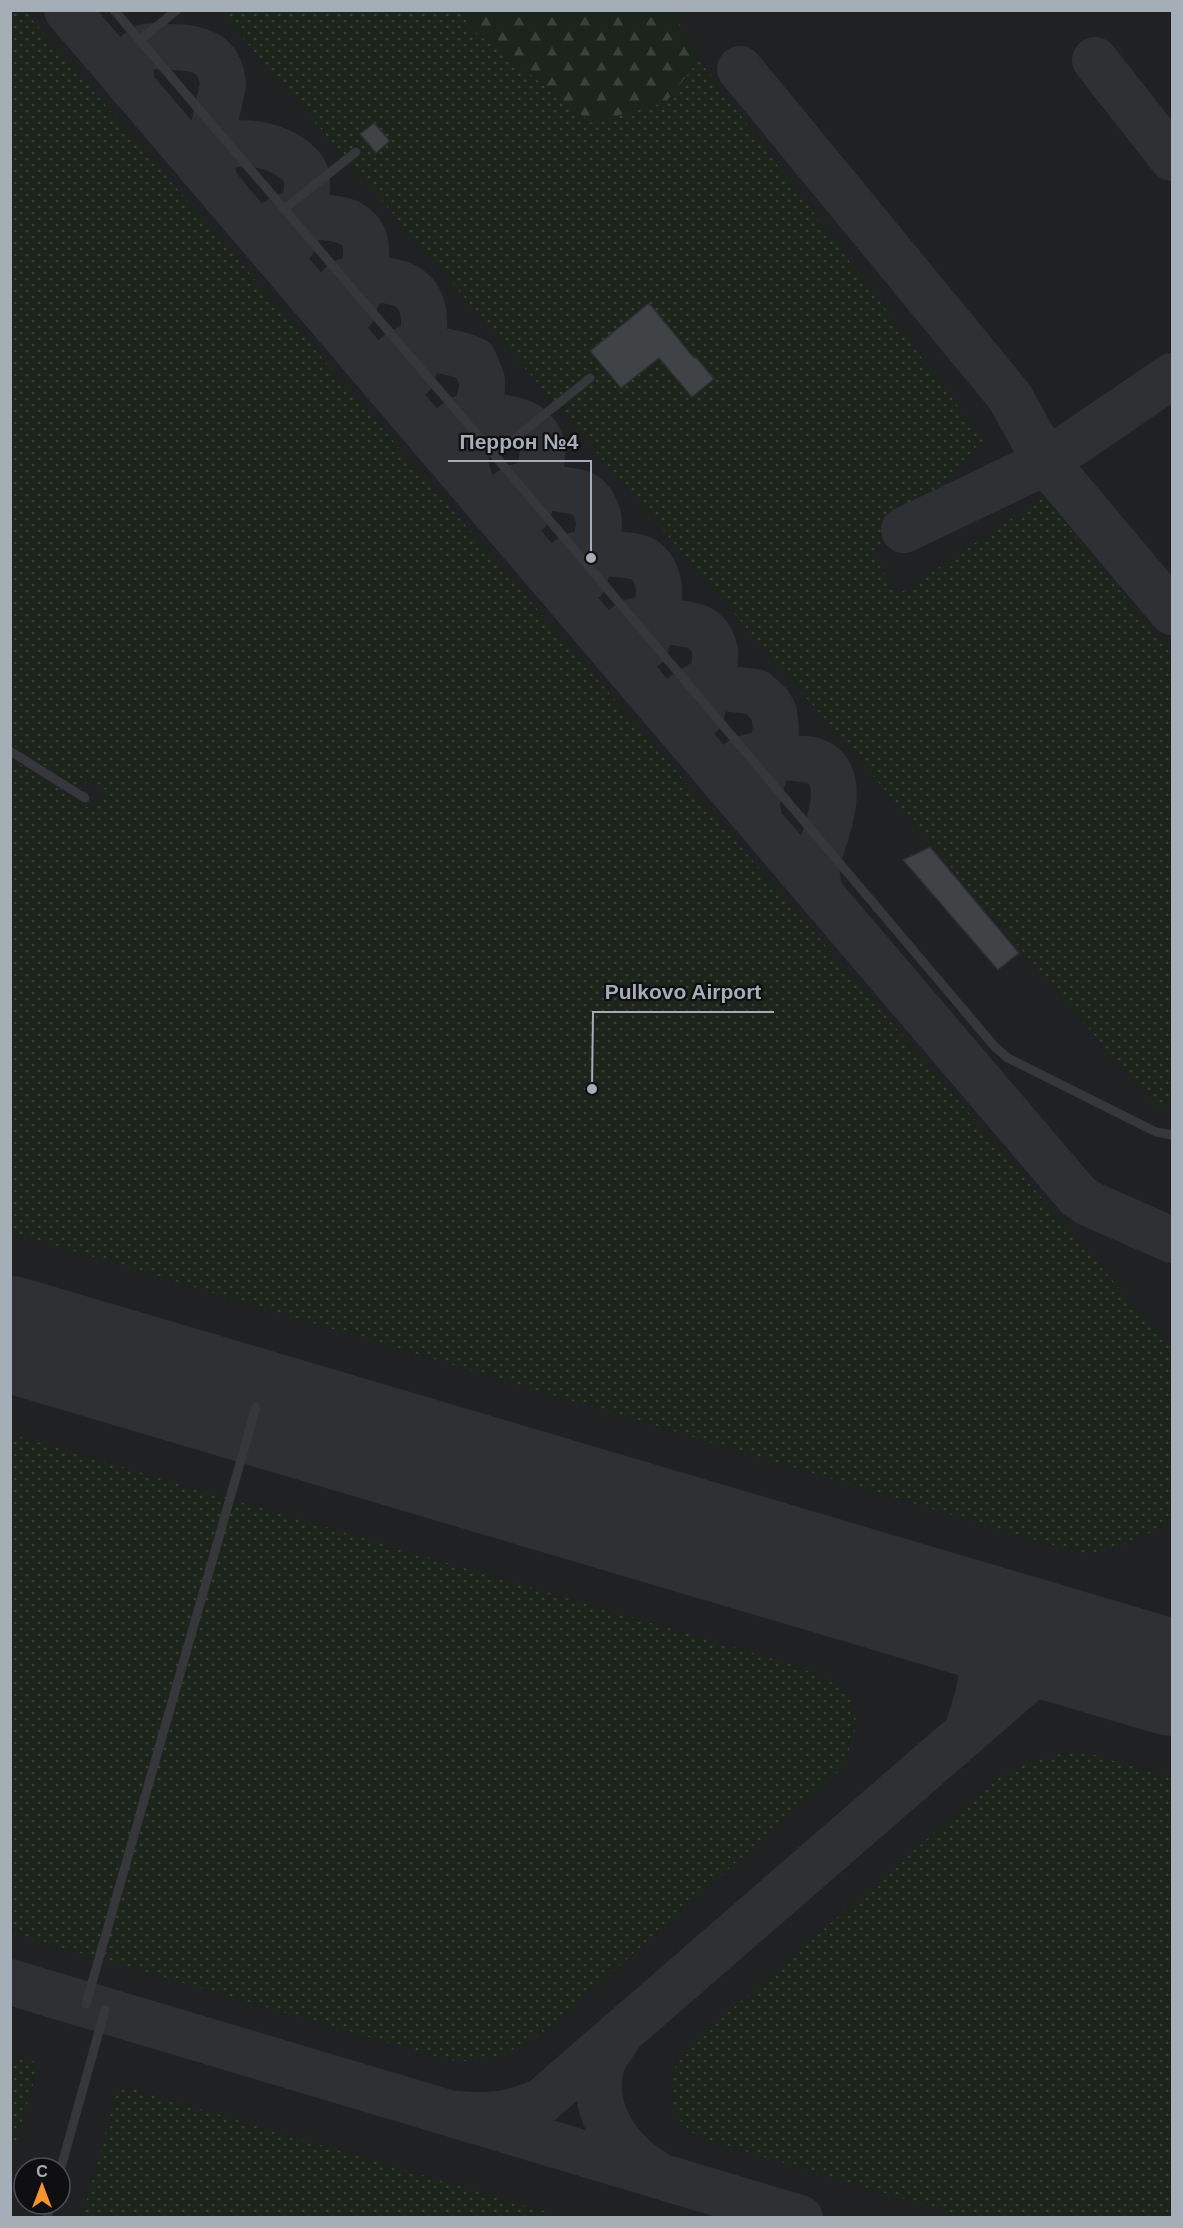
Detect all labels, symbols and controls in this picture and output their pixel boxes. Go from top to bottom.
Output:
callout: Перрон №4 [448,422,591,461]
text: Перрон №4 [460,430,579,453]
callout: Pulkovo Airport [593,973,774,1012]
text: Pulkovo Airport [605,980,761,1003]
north arrow [12,2156,72,2216]
text: С [36,2163,48,2180]

